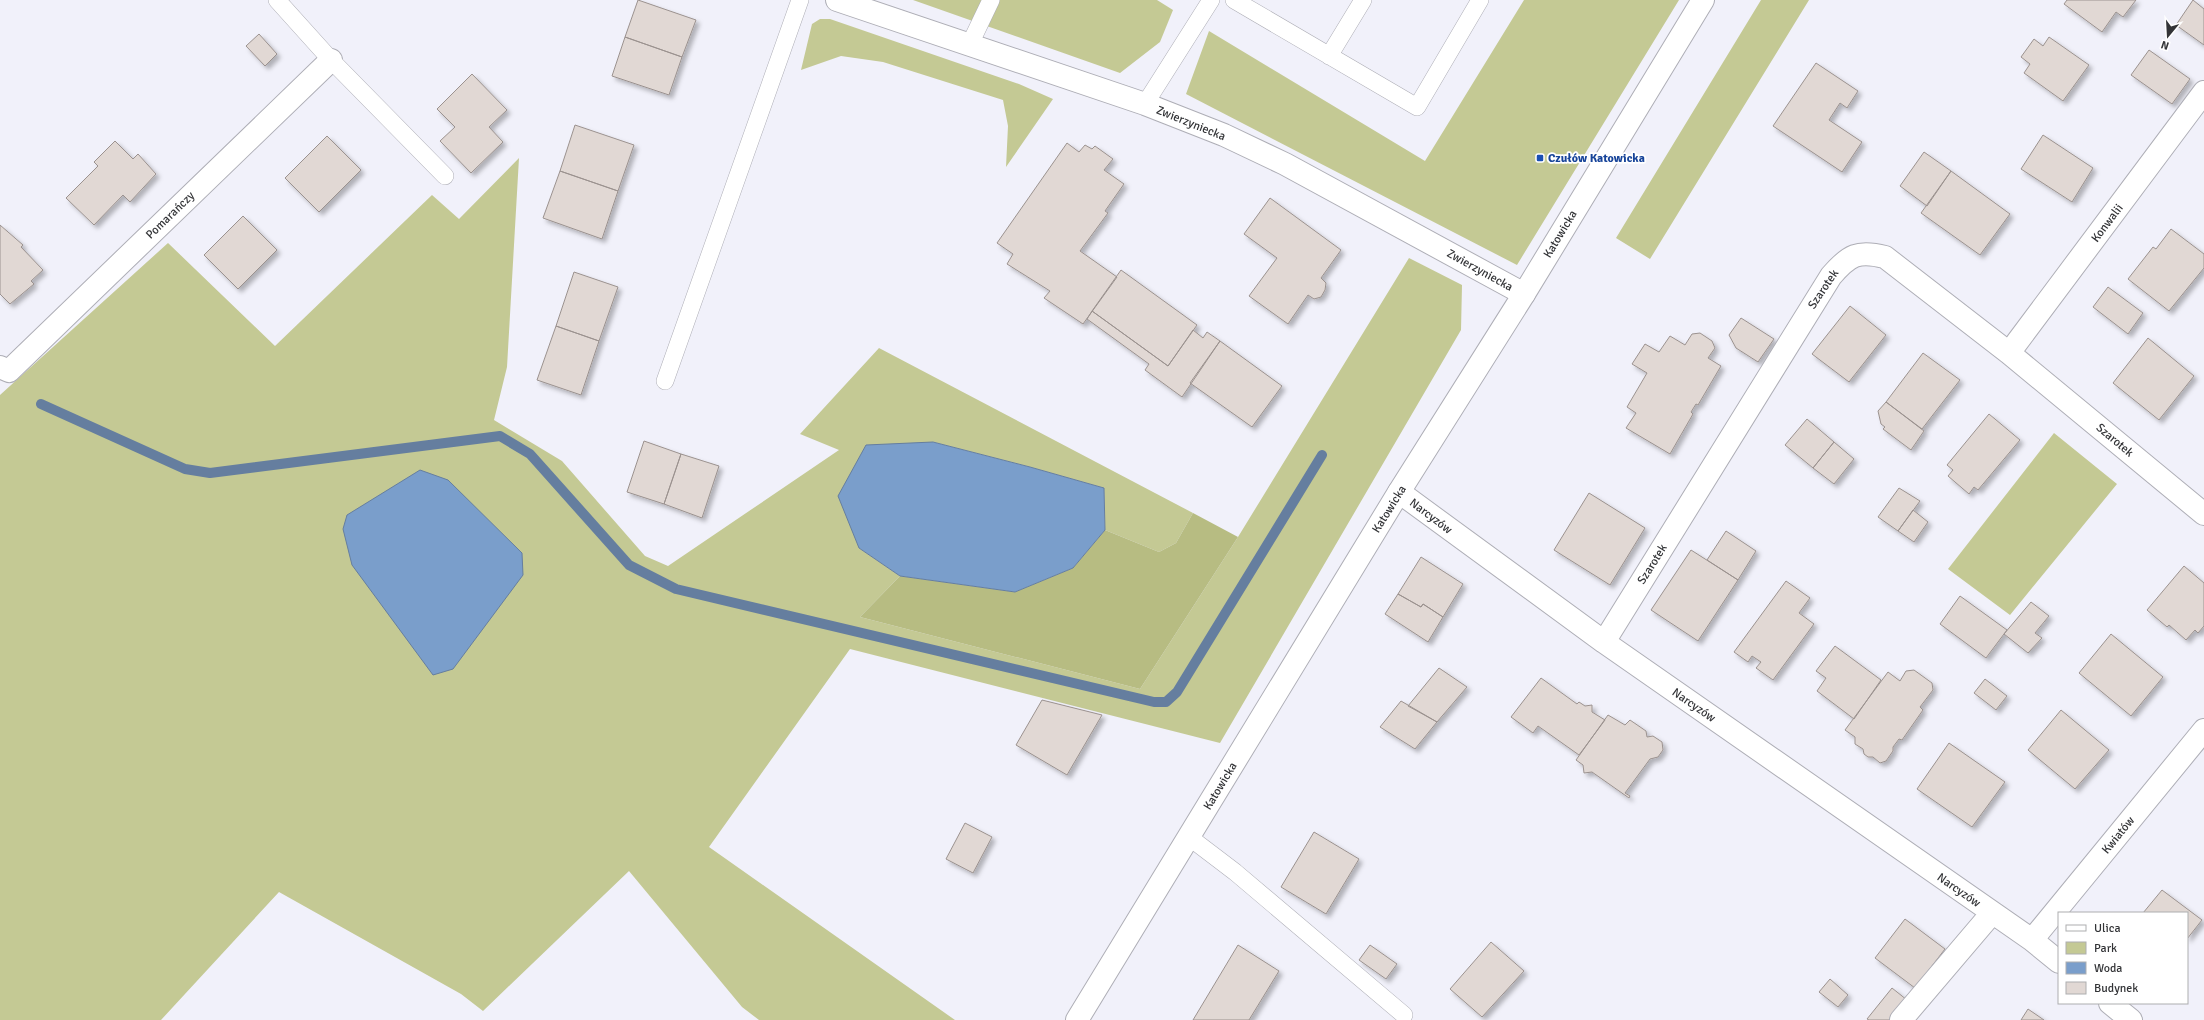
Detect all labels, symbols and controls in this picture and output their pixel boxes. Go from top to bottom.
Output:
north arrow [2148,16,2188,56]
text: N [2159,38,2171,52]
street label: Zwierzyniecka [1154,103,1228,144]
place label: Czułów Katowicka [1548,151,1645,166]
marker: Czułów Katowicka [1535,153,1545,163]
street label: Pomarańczy [143,188,198,242]
street label: Konwalii [2088,201,2127,245]
street label: Katowicka [1540,208,1581,261]
street label: Zwierzyniecka [1444,246,1516,295]
street label: Szarotek [1805,267,1842,312]
street label: Szarotek [2093,420,2137,460]
street label: Katowicka [1369,483,1410,536]
street label: Narcyzów [1406,495,1455,538]
street label: Szarotek [1634,541,1671,587]
street label: Narcyzów [1669,685,1719,726]
street label: Katowicka [1200,760,1241,813]
street label: Kwiatów [2099,813,2138,857]
street label: Narcyzów [1934,870,1984,911]
legend [2058,912,2188,1004]
text: Ulica [2094,921,2121,936]
text: Park [2094,941,2117,956]
text: Woda [2094,961,2122,976]
text: Budynek [2094,981,2138,996]

